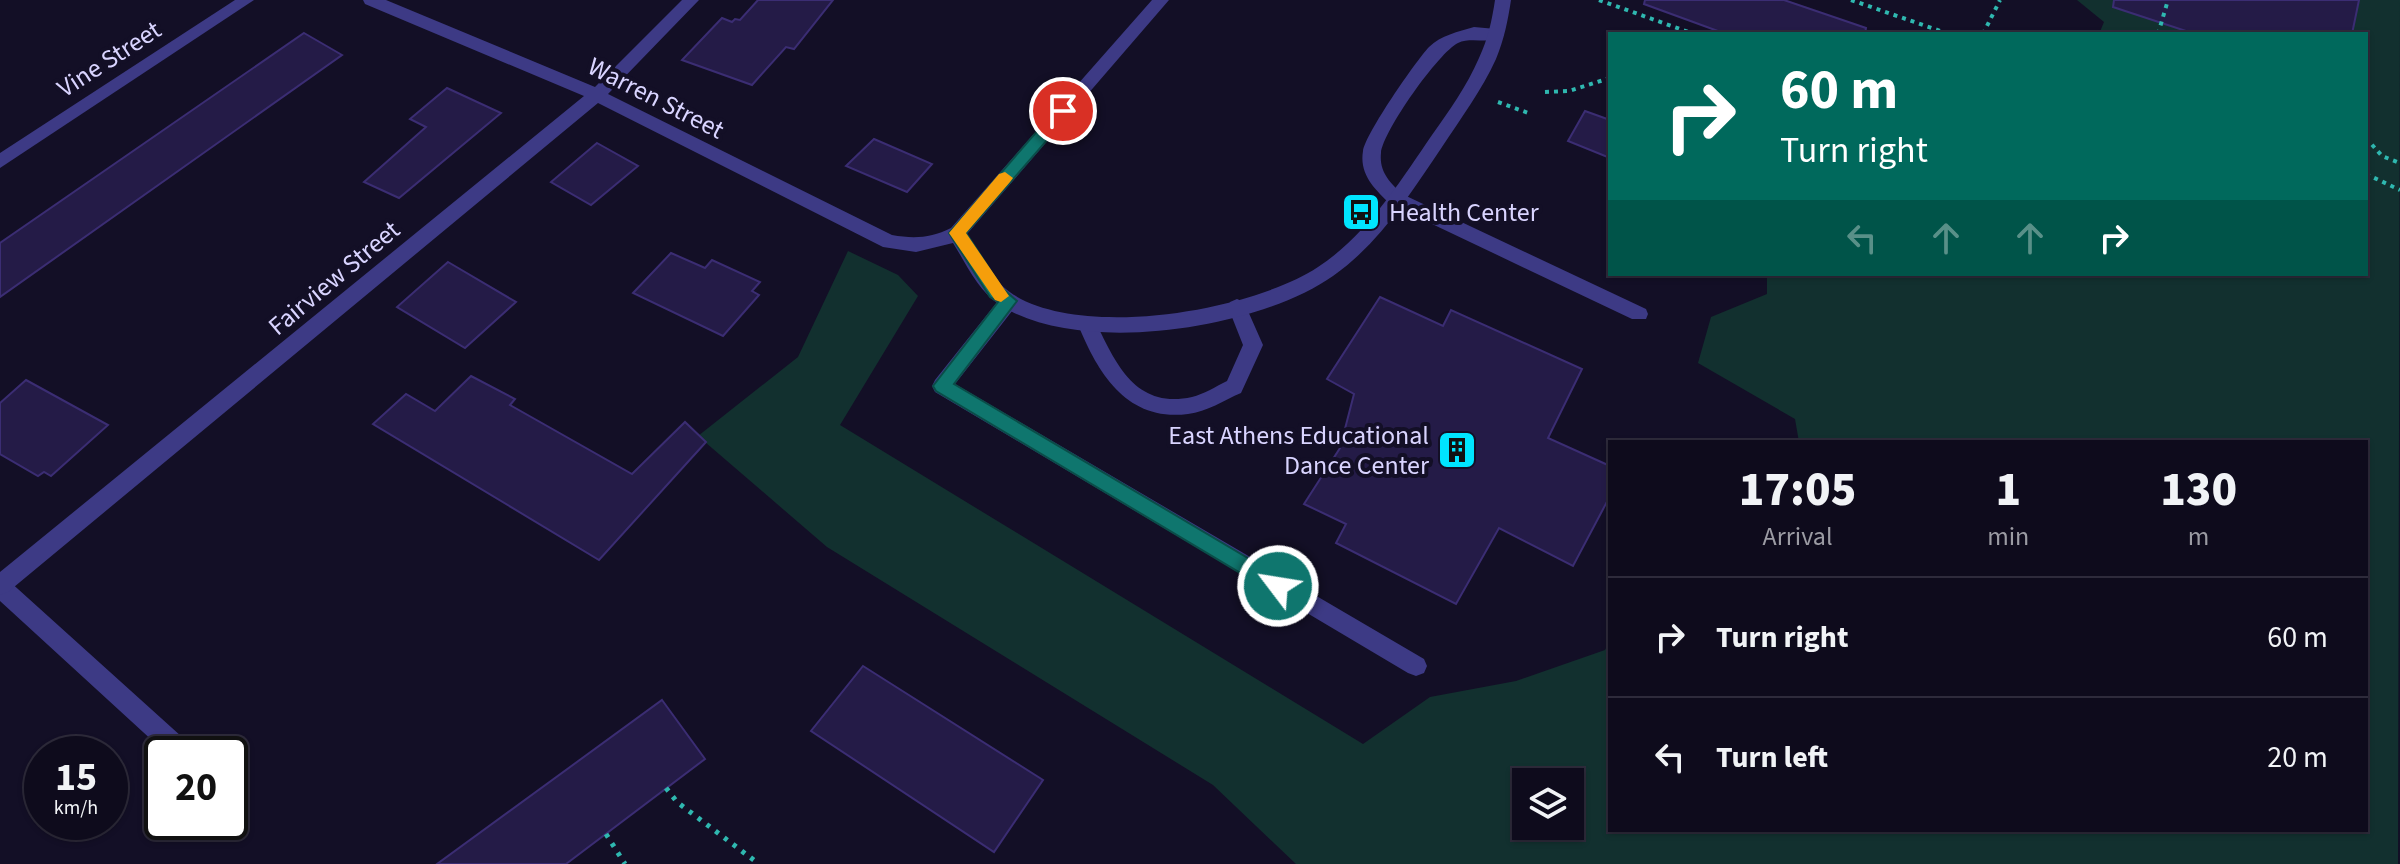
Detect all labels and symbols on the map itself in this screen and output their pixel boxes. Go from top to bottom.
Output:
street label: Vine Street [50,11,168,106]
street label: Warren Street [582,48,731,148]
pin [1029,77,1097,145]
bus stop icon: Health Center [1340,191,1382,233]
place label: Health Center [1389,194,1540,231]
street label: Fairview Street [260,212,408,344]
place label: East Athens Educational Dance Center [1168,417,1430,484]
building icon: East Athens Educational Dance Center [1436,429,1478,471]
position arrow [1236,544,1320,628]
speed limit sign: 20 [144,736,248,840]

